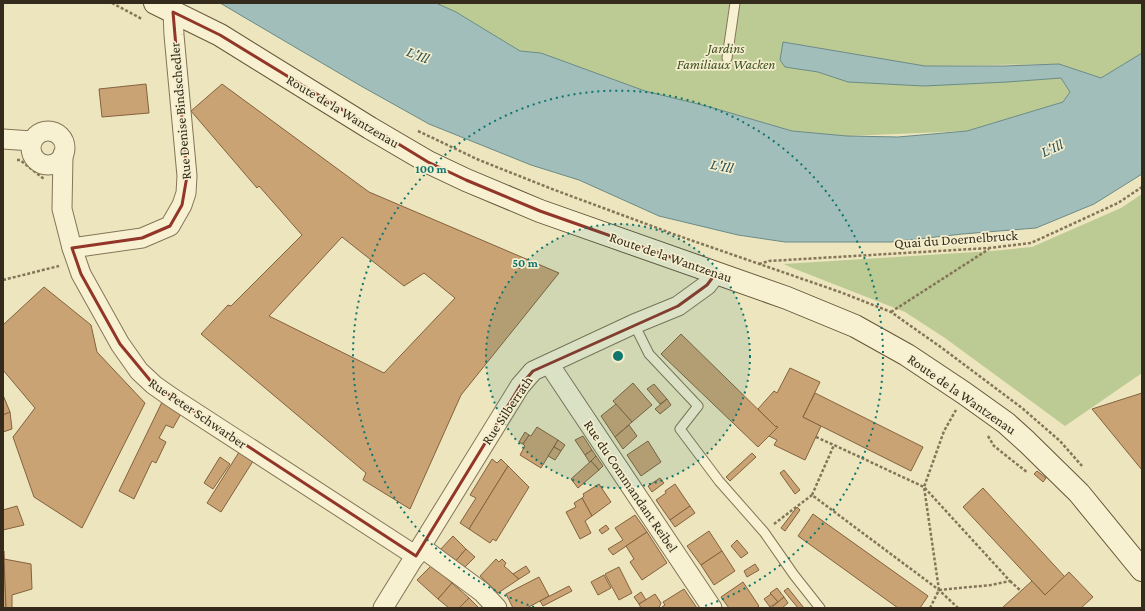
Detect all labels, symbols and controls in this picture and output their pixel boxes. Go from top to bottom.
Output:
park label: Jardins Familiaux Wacken [677,40,775,72]
street label: Rue Denise Bindschedler [166,42,194,180]
water label: L'Ill [404,43,432,67]
street label: Route de la Wantzenau [284,71,403,151]
water label: L'Ill [1038,136,1066,160]
water label: L'Ill [709,156,735,176]
text: 100 m [415,162,448,176]
street label: Quai du Doernelbruck [894,227,1019,251]
street label: Route de la Wantzenau [608,229,735,286]
text: 50 m [512,256,539,270]
centre of rings [611,349,625,363]
street label: Route de la Wantzenau [905,351,1020,438]
street label: Rue Silberrath [478,372,536,447]
street label: Rue Peter Schwarber [146,374,250,452]
street label: Rue du Commandant Reibel [581,417,681,555]

